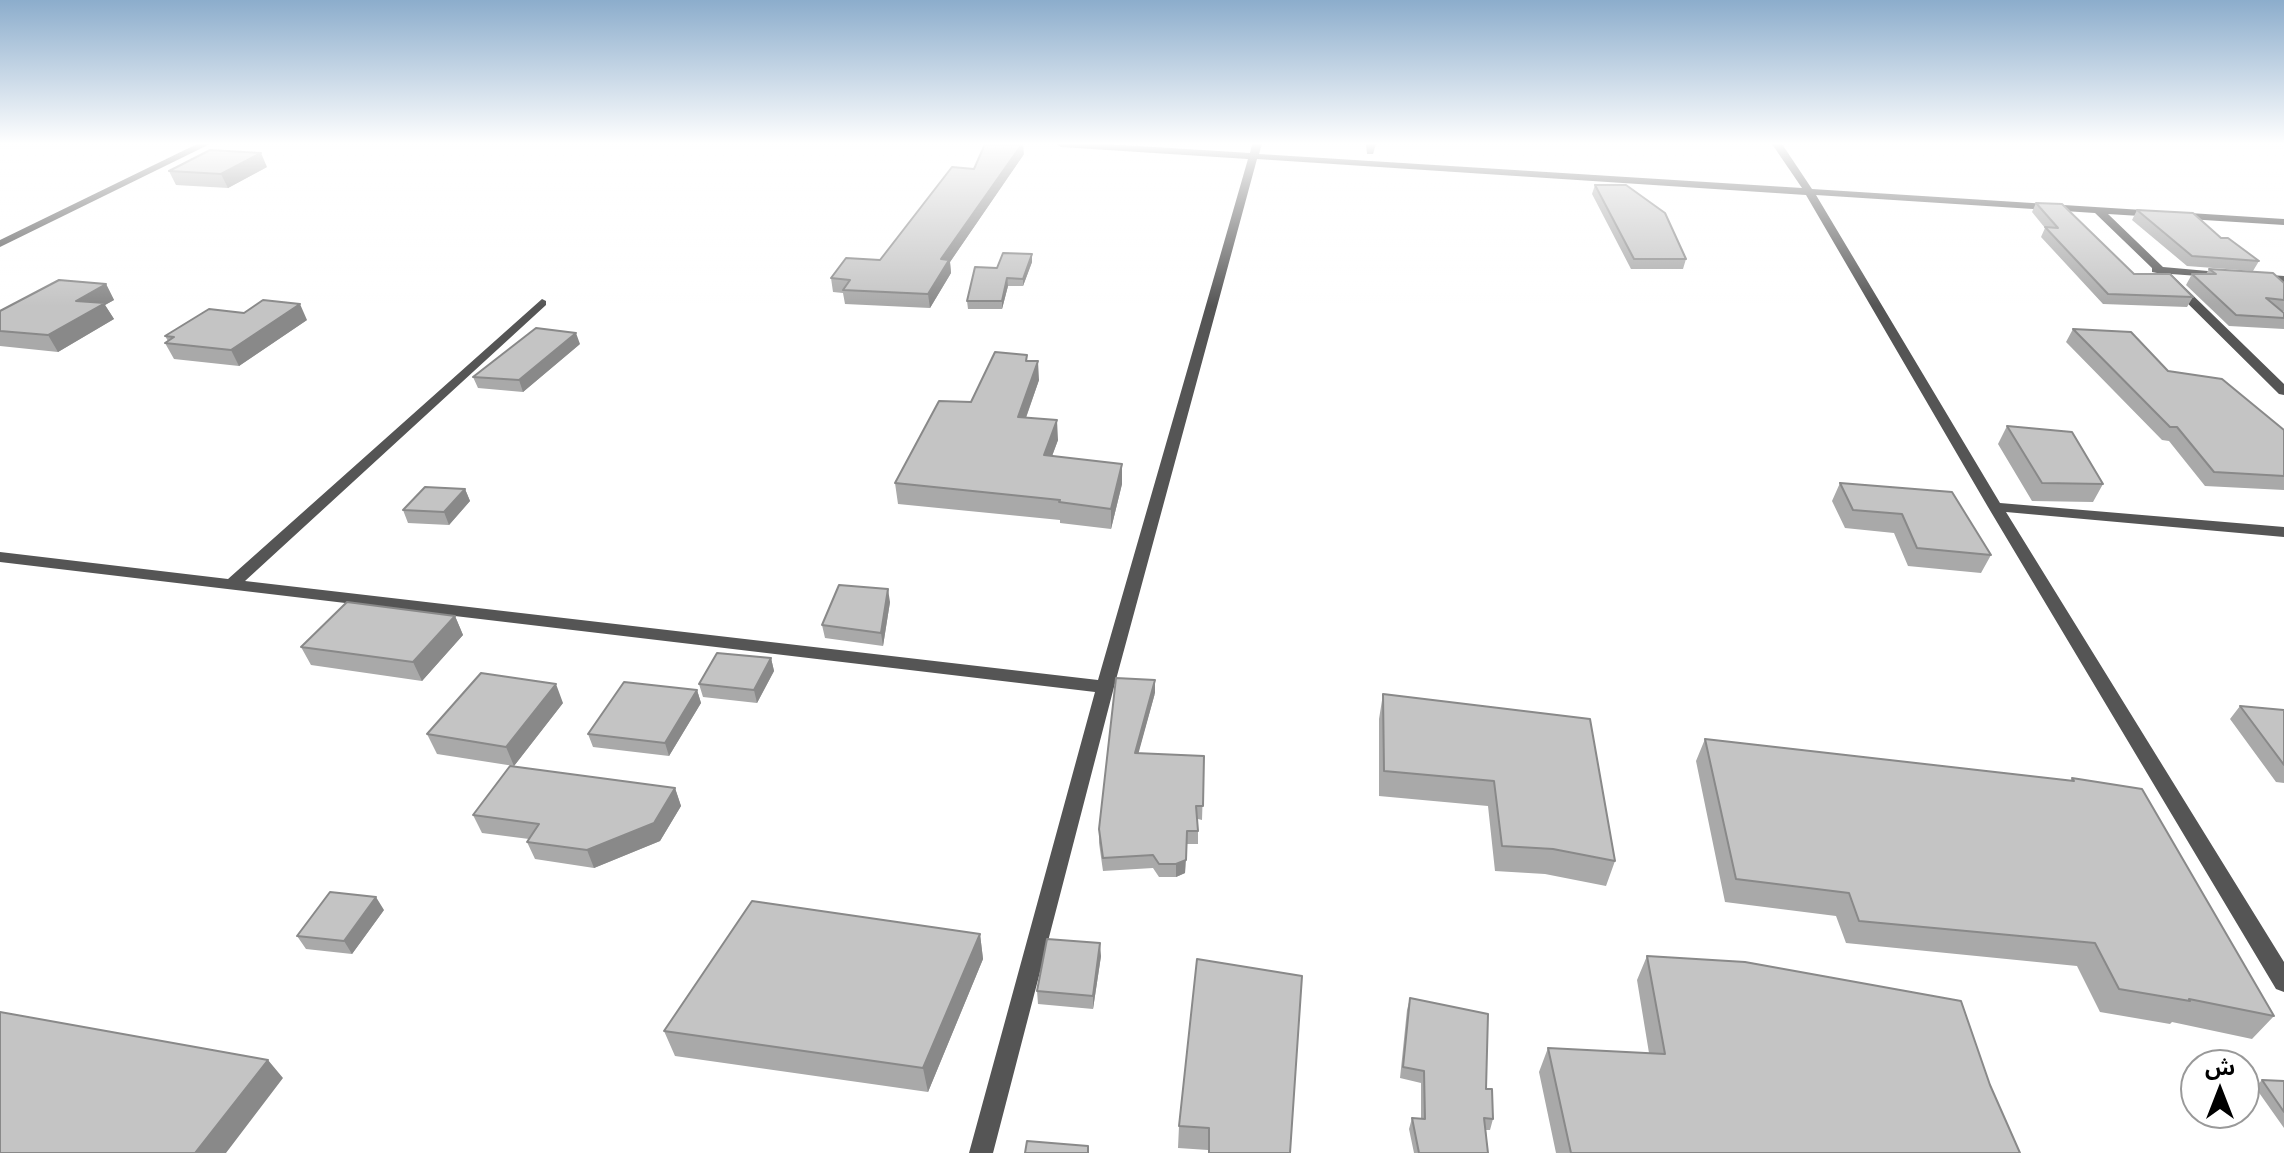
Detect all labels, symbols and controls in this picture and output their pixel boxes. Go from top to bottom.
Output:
north arrow [2180,1049,2260,1129]
text: ش [2205,1053,2235,1081]

